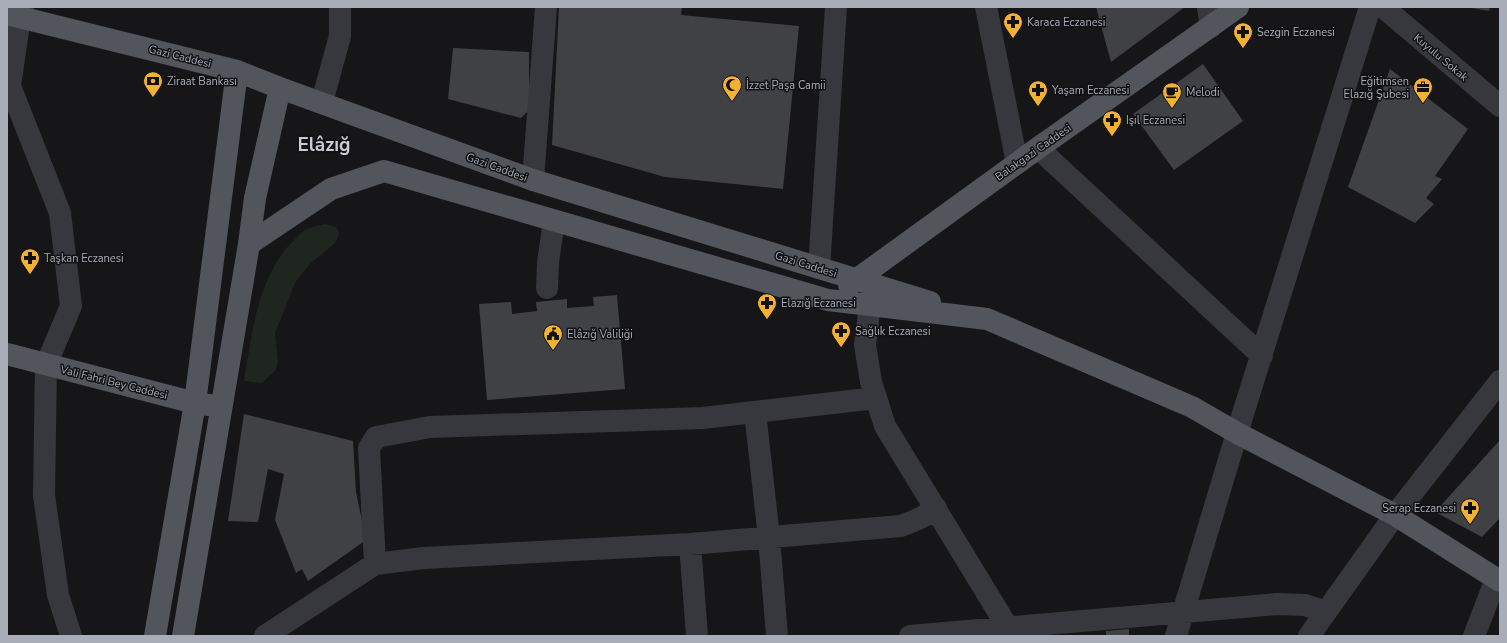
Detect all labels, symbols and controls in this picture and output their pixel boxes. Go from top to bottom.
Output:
pharmacy icon: Karaca Eczanesi [1002,11,1024,39]
place label: Karaca Eczanesi [1027,15,1105,30]
pharmacy icon: Sezgin Eczanesi [1232,21,1254,49]
place label: Sezgin Eczanesi [1257,25,1335,40]
street label: Kuyulu Sokak [1410,30,1471,85]
street label: Gazi Caddesi [147,41,213,71]
bank icon: Ziraat Bankası [142,70,164,98]
place label: Ziraat Bankası [167,74,237,89]
mosque icon: İzzet Paşa Camii [721,74,743,102]
place label: Eğitimsen Elazığ Şubesi [1344,74,1409,102]
office icon: Eğitimsen Elazığ Şubesi [1412,76,1434,104]
place label: İzzet Paşa Camii [746,78,825,93]
pharmacy icon: Yaşam Eczanesi [1027,79,1049,107]
cafe icon: Melodi [1161,81,1183,109]
place label: Yaşam Eczanesi [1051,83,1129,98]
place label: Melodi [1186,85,1220,100]
pharmacy icon: Işıl Eczanesi [1101,109,1123,137]
place label: Işıl Eczanesi [1126,113,1185,128]
street label: Balakgazi Caddesi [992,120,1074,184]
district label: Elâzığ [297,132,351,158]
street label: Gazi Caddesi [464,149,529,185]
pharmacy icon: Taşkan Eczanesi [19,247,41,275]
street label: Gazi Caddesi [773,248,839,281]
place label: Taşkan Eczanesi [44,251,124,266]
pharmacy icon: Elazığ Eczanesi [756,292,778,320]
place label: Elazığ Eczanesi [781,296,856,311]
pharmacy icon: Sağlık Eczanesi [830,320,852,348]
public building icon: Elâzığ Valiliği [542,323,564,351]
place label: Sağlık Eczanesi [855,324,930,339]
place label: Elâzığ Valiliği [567,327,633,342]
street label: Vali Fahri Bey Caddesi [58,362,169,403]
pharmacy icon: Serap Eczanesi [1459,497,1481,525]
place label: Serap Eczanesi [1382,501,1456,516]

